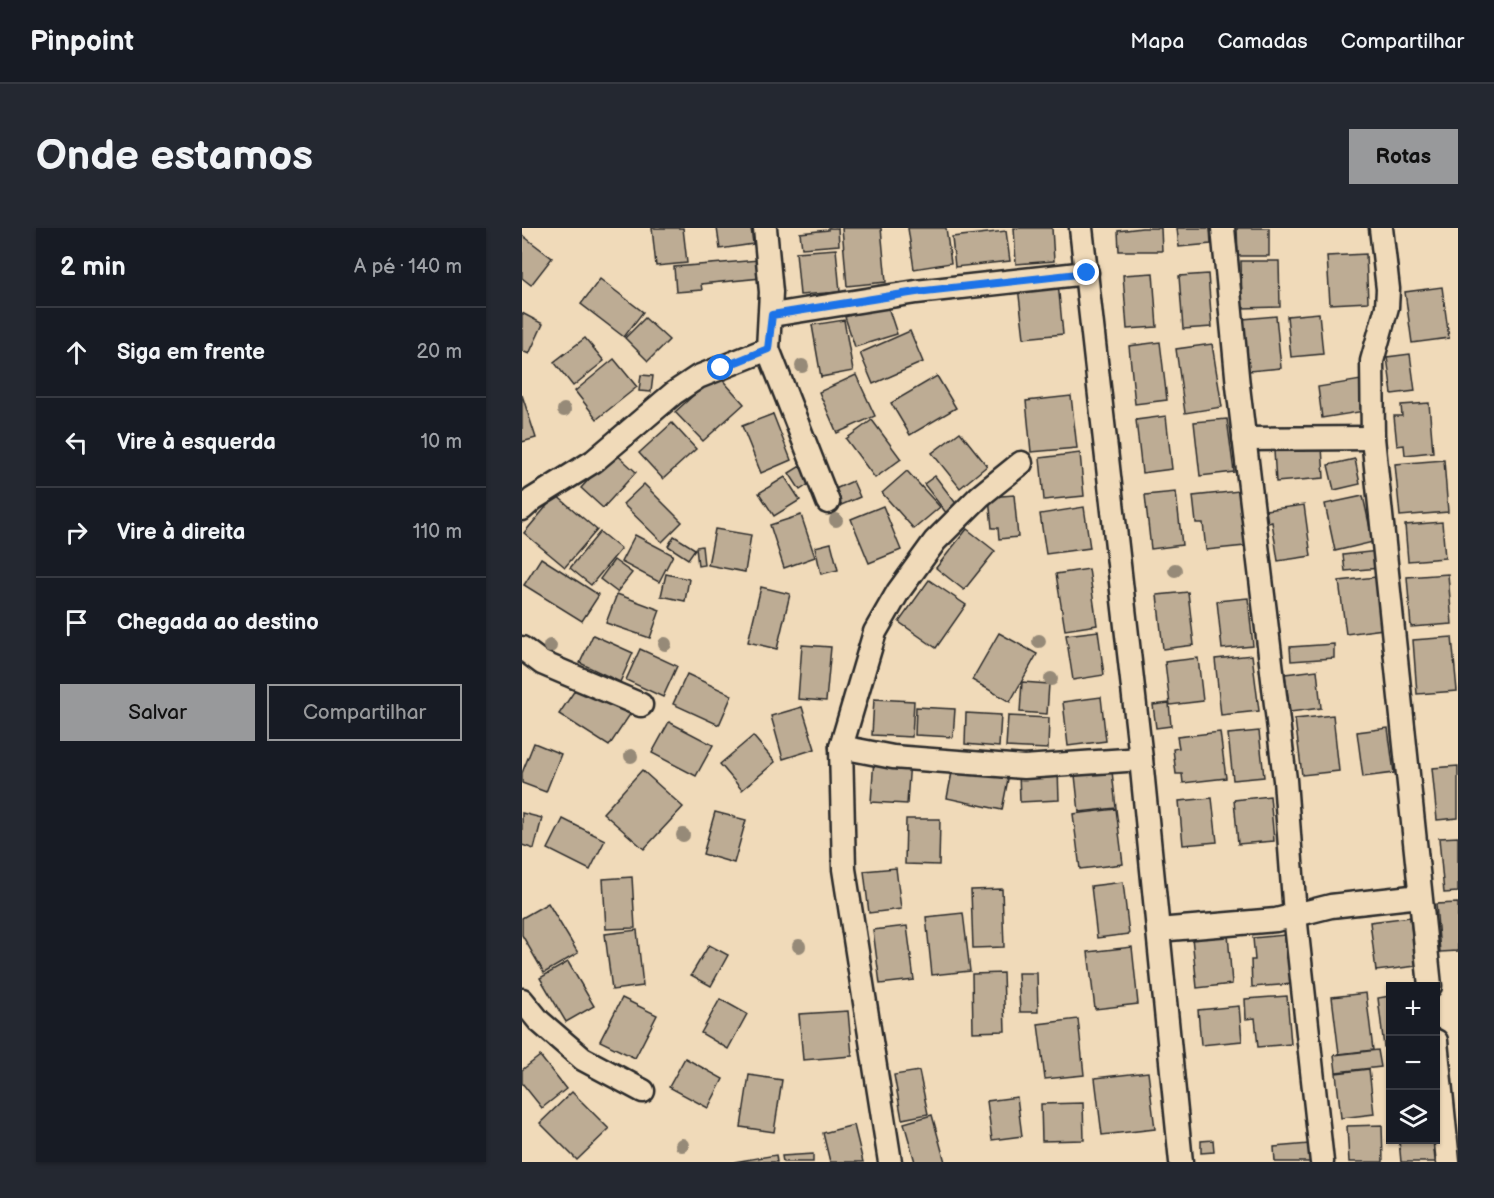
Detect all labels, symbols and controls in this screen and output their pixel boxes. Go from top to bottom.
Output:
text: Pinpoint [30,25,134,58]
text: Mapa [1130,29,1184,54]
text: Camadas [1217,29,1308,54]
text: Compartilhar [1341,29,1464,54]
button: Rotas [1349,129,1458,184]
text: Onde estamos [36,131,313,182]
text: 2 min [60,252,126,283]
text: A pé · 140 m [354,255,462,279]
route end [1073,259,1099,285]
icon: ahead [60,336,93,369]
text: Siga em frente [117,339,265,366]
text: 20 m [417,340,462,364]
route start [707,354,733,380]
icon: left [60,426,93,459]
text: Vire à esquerda [117,429,276,456]
text: 10 m [421,430,462,454]
icon: right [60,516,93,549]
text: Vire à direita [117,519,245,546]
text: 110 m [413,520,462,544]
icon: arrive [60,606,93,639]
text: Chegada ao destino [117,609,319,636]
button: Salvar [60,684,255,741]
button: Compartilhar [267,684,462,741]
map controls [1386,982,1440,1144]
button: + [1386,982,1440,1036]
button: − [1386,1036,1440,1090]
button: layers [1386,1090,1440,1144]

